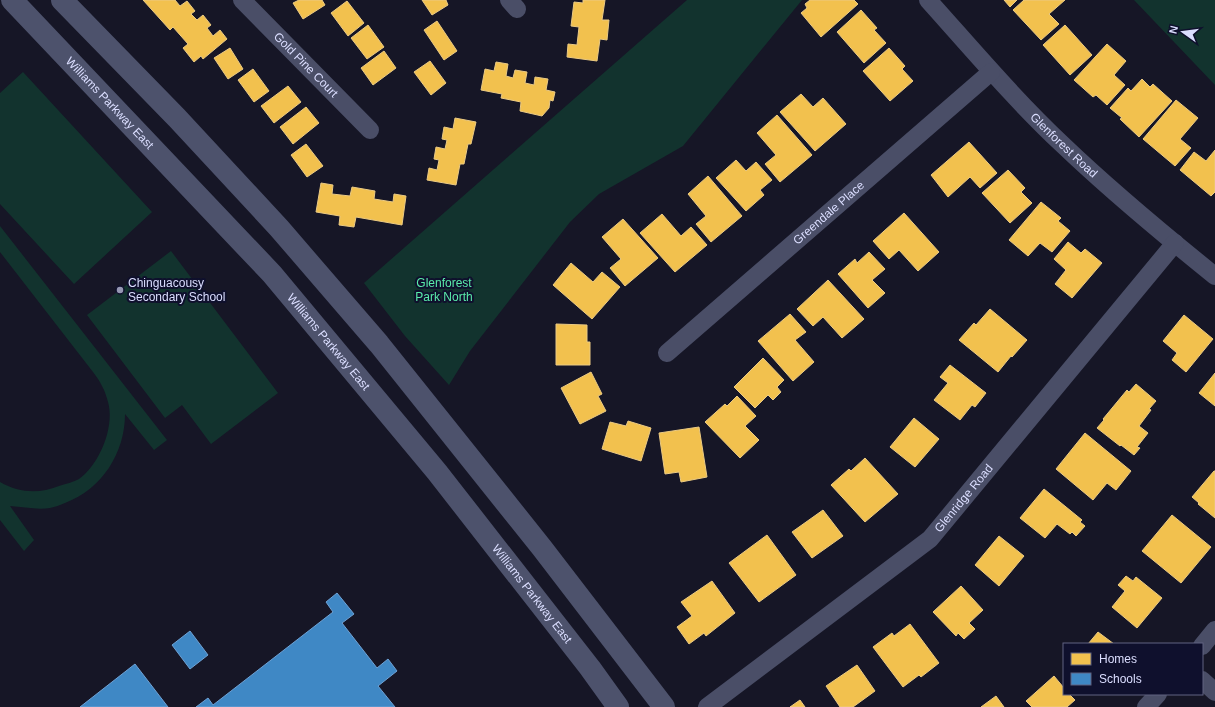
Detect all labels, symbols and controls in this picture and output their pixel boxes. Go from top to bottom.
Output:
north arrow [1163,12,1203,52]
text: N [1167,24,1180,35]
street label: Gold Pine Court [271,29,341,101]
street label: Williams Parkway East [63,54,157,152]
street label: Glenforest Road [1027,110,1100,181]
street label: Greendale Place [790,178,867,247]
place label: Chinguacousy Secondary School [128,276,225,304]
park label: Glenforest Park North [415,276,473,304]
marker: Chinguacousy Secondary School [115,285,125,295]
street label: Williams Parkway East [284,291,373,393]
street label: Glenridge Road [931,461,996,535]
street label: Williams Parkway East [489,542,575,647]
legend [1063,643,1203,695]
text: Homes [1099,652,1137,666]
text: Schools [1099,672,1142,686]

